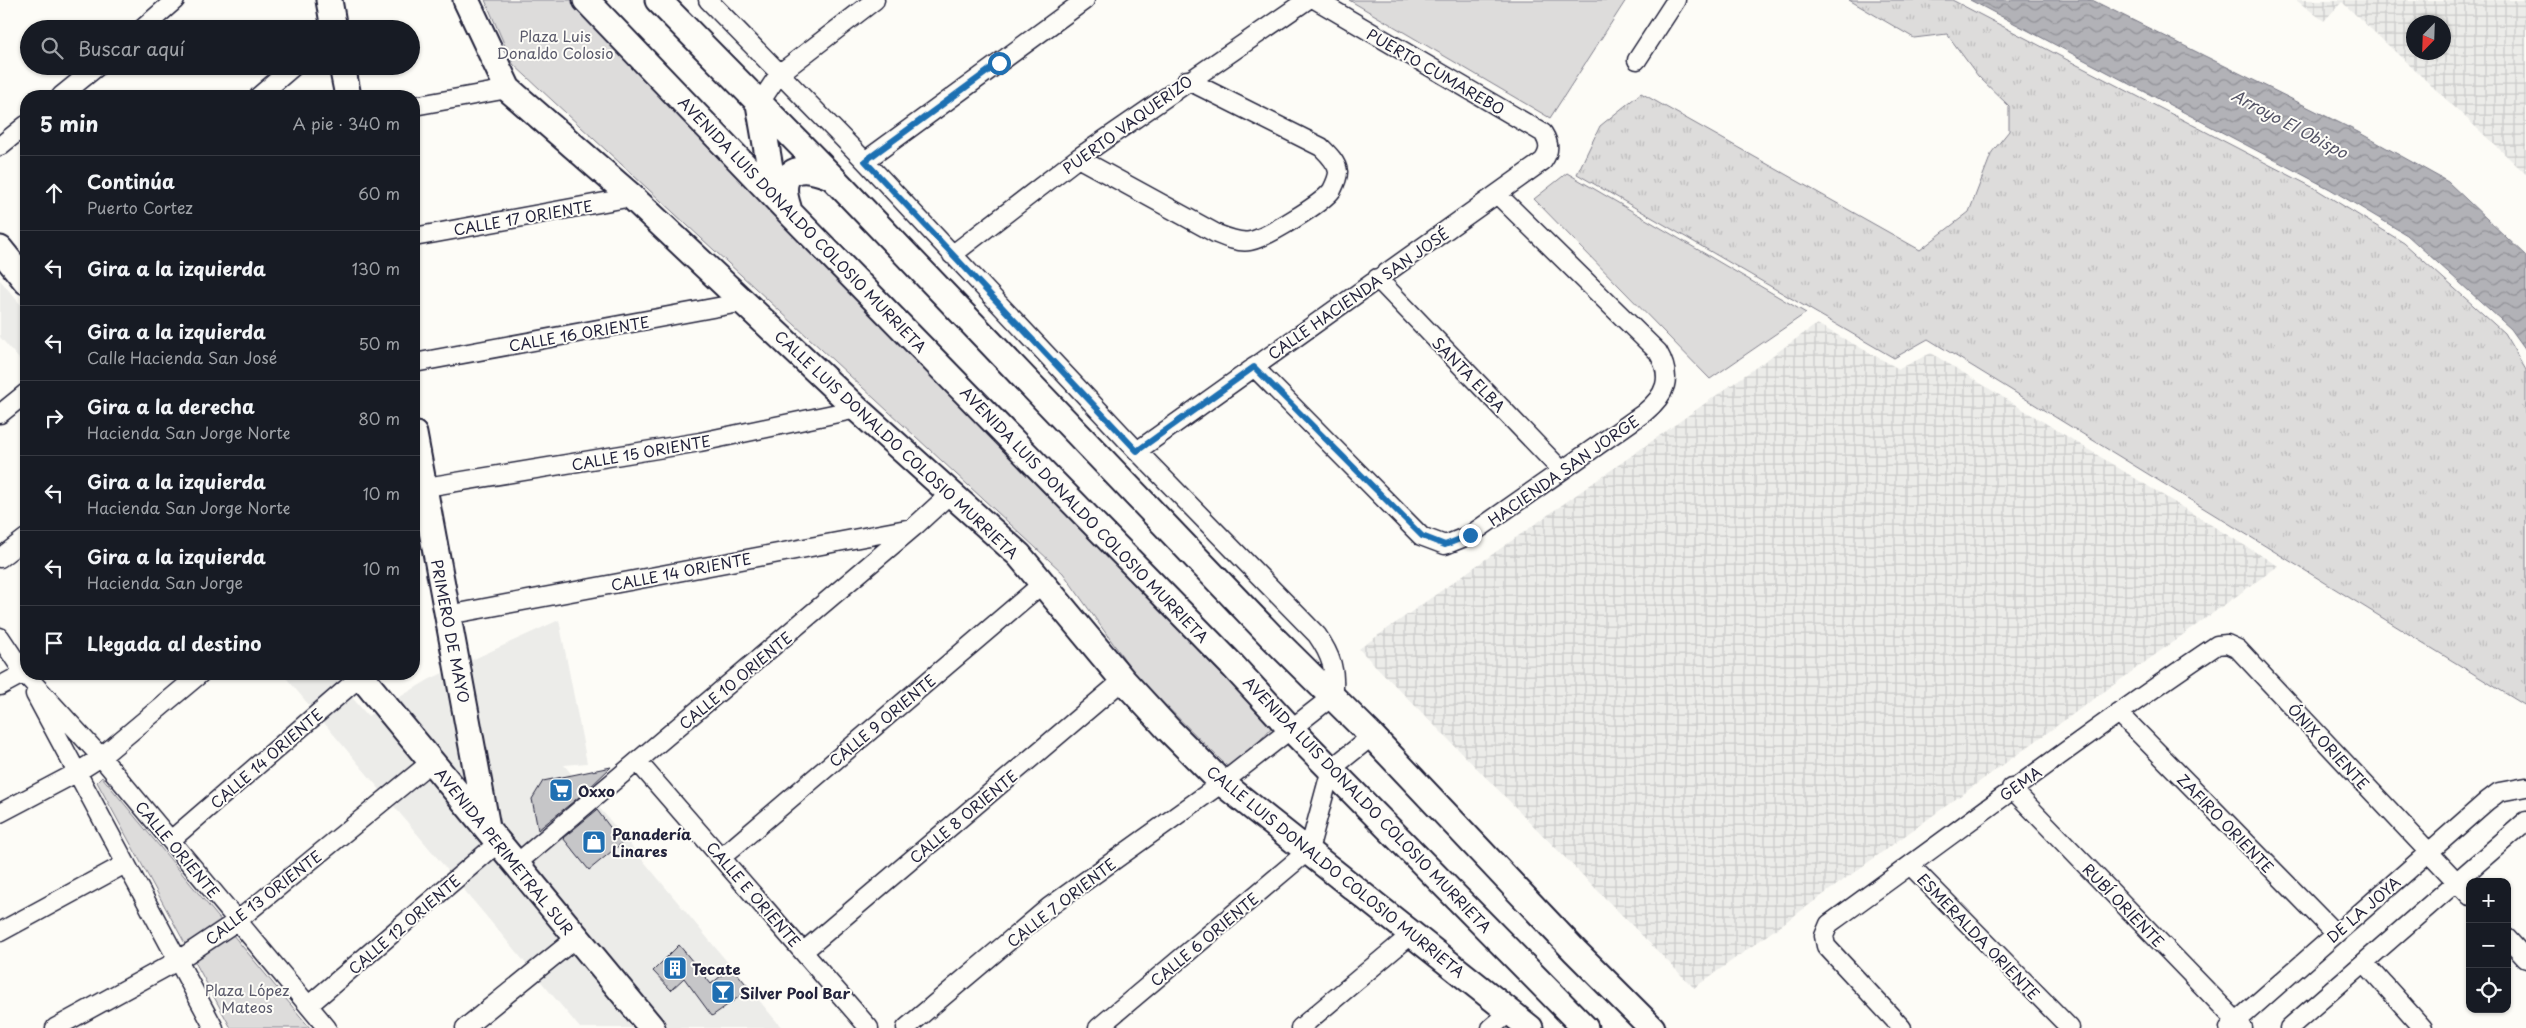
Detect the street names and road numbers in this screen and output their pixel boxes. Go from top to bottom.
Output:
street label: PUERTO CUMAREBO [1363,22,1509,120]
street label: PUERTO VAQUERIZO [1057,69,1197,179]
street label: AVENIDA LUIS DONALDO COLOSIO MURRIETA [674,91,932,357]
street label: CALLE 17 ORIENTE [452,193,594,241]
street label: CALLE HACIENDA SAN JOSÉ [1263,221,1453,365]
street label: CALLE 16 ORIENTE [507,309,651,357]
street label: CALLE LUIS DONALDO COLOSIO MURRIETA [770,324,1024,564]
street label: SANTA ELBA [1427,331,1511,417]
street label: AVENIDA LUIS DONALDO COLOSIO MURRIETA [956,381,1214,647]
street label: HACIENDA SAN JORGE [1483,409,1643,531]
street label: CALLE 15 ORIENTE [570,428,712,476]
street label: CALLE 14 ORIENTE [609,546,753,596]
street label: PRIMERO DE MAYO [426,557,476,705]
street label: CALLE 10 ORIENTE [673,626,797,734]
street label: CALLE 9 ORIENTE [823,668,941,772]
street label: AVENIDA LUIS DONALDO COLOSIO MURRIETA [1239,671,1497,937]
street label: ÓNIX ORIENTE [2283,698,2375,794]
street label: CALLE 14 ORIENTE [205,703,327,813]
street label: CALLE LUIS DONALDO COLOSIO MURRIETA [1202,759,1470,983]
street label: GEMA [1994,760,2046,806]
street label: AVENIDA PERIMETRAL SUR [430,762,580,940]
street label: CALLE 8 ORIENTE [904,764,1022,868]
street label: ZAFIRO ORIENTE [2172,768,2280,878]
street label: CALLE ORIENTE [130,795,226,903]
street label: CALLE E ORIENTE [701,836,807,952]
street label: CALLE 13 ORIENTE [200,844,326,950]
street label: CALLE 7 ORIENTE [1001,852,1121,952]
street label: RUBÍ ORIENTE [2078,858,2170,952]
street label: ESMERALDA ORIENTE [1912,868,2046,1004]
street label: CALLE 12 ORIENTE [343,869,465,979]
street label: DE LA JOYA [2321,870,2405,948]
street label: CALLE 6 ORIENTE [1145,887,1263,991]

